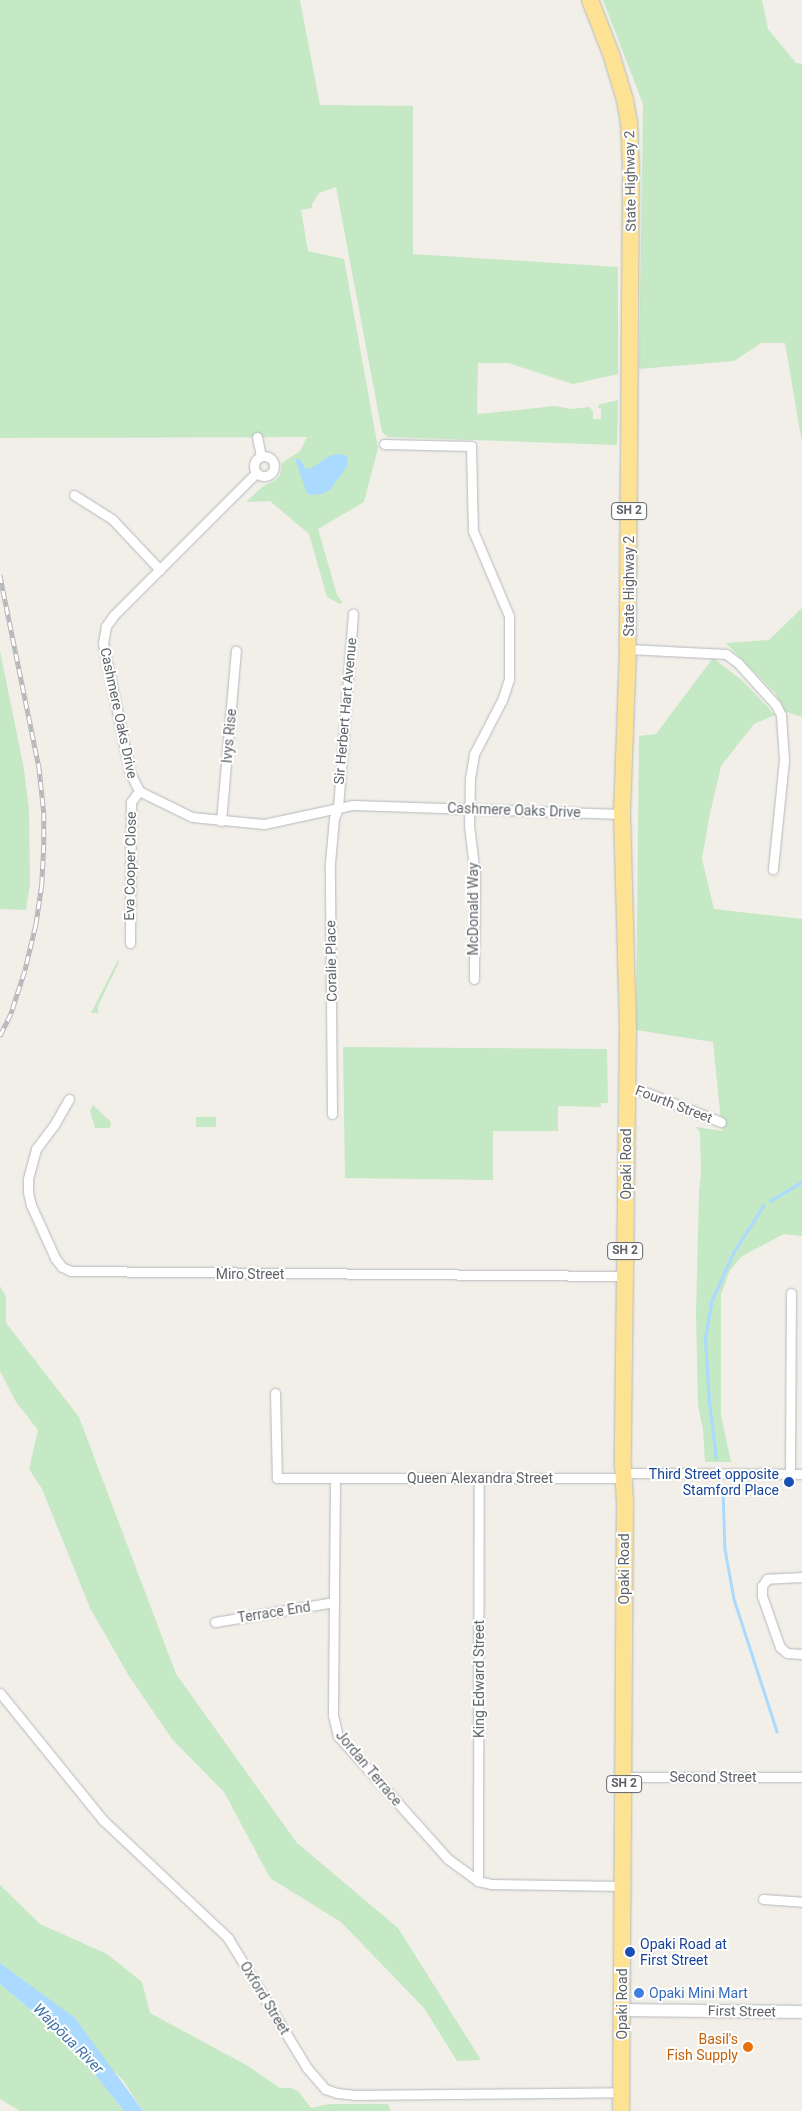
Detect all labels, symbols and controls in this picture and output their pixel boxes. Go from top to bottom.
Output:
street label: State Highway 2 [621,130,639,232]
road number: SH 2 [610,502,648,520]
street label: State Highway 2 [621,536,637,636]
street label: Sir Herbert Hart Avenue [330,637,360,785]
street label: Cashmere Oaks Drive [97,646,141,780]
street label: Ivys Rise [218,708,240,764]
street label: Cashmere Oaks Drive [447,799,581,821]
street label: Eva Cooper Close [121,811,139,921]
street label: McDonald Way [465,862,481,956]
street label: Coralie Place [322,920,340,1002]
street label: Fourth Street [633,1082,715,1126]
street label: Opaki Road [618,1128,634,1200]
road number: SH 2 [606,1242,644,1260]
street label: Miro Street [216,1266,284,1282]
place label: Third Street opposite Stamford Place [649,1466,779,1498]
street label: Queen Alexandra Street [407,1470,553,1486]
marker: Third Street opposite Stamford Place [783,1476,795,1488]
street label: Opaki Road [616,1533,632,1605]
street label: Terrace End [236,1598,312,1626]
street label: King Edward Street [471,1620,487,1738]
street label: Jordan Terrace [332,1727,406,1809]
street label: Second Street [669,1769,757,1785]
road number: SH 2 [605,1775,643,1794]
place label: Opaki Road at First Street [640,1936,727,1968]
marker: Opaki Road at First Street [624,1946,636,1958]
street label: Oxford Street [237,1958,293,2038]
street label: Opaki Road [614,1968,630,2040]
place label: Opaki Mini Mart [649,1985,748,2001]
marker: Opaki Mini Mart [633,1987,645,1999]
water label: Waipōua River [29,2000,107,2078]
street label: First Street [708,2002,776,2020]
place label: Basil's Fish Supply [667,2031,738,2064]
marker: Basil's Fish Supply [742,2041,754,2053]

